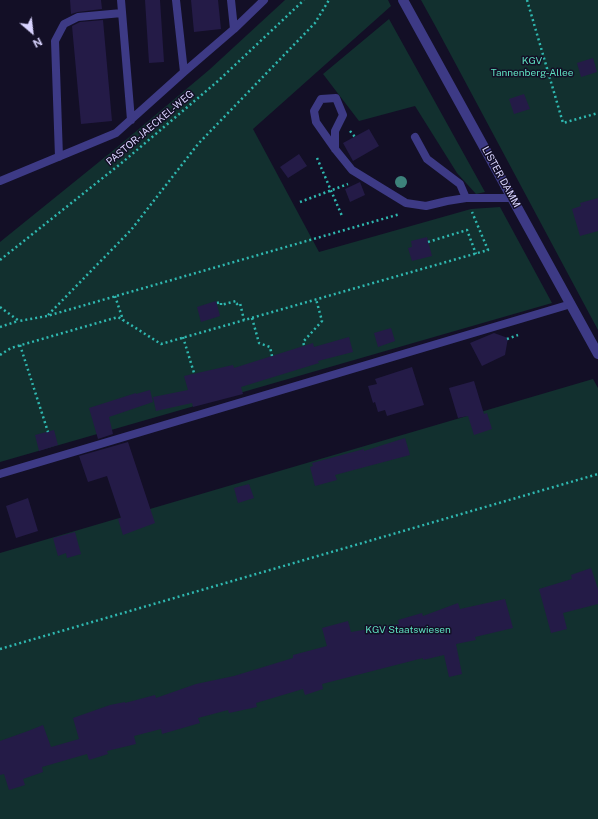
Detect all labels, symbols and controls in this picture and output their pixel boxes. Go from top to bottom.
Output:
north arrow [12,12,52,52]
text: N [31,35,44,50]
park label: KGV Tannenberg-Allee [491,55,573,78]
street label: PASTOR-JAECKEL-WEG [104,88,196,168]
street label: LISTER DAMM [479,144,523,210]
park label: KGV Staatswiesen [365,624,451,636]

